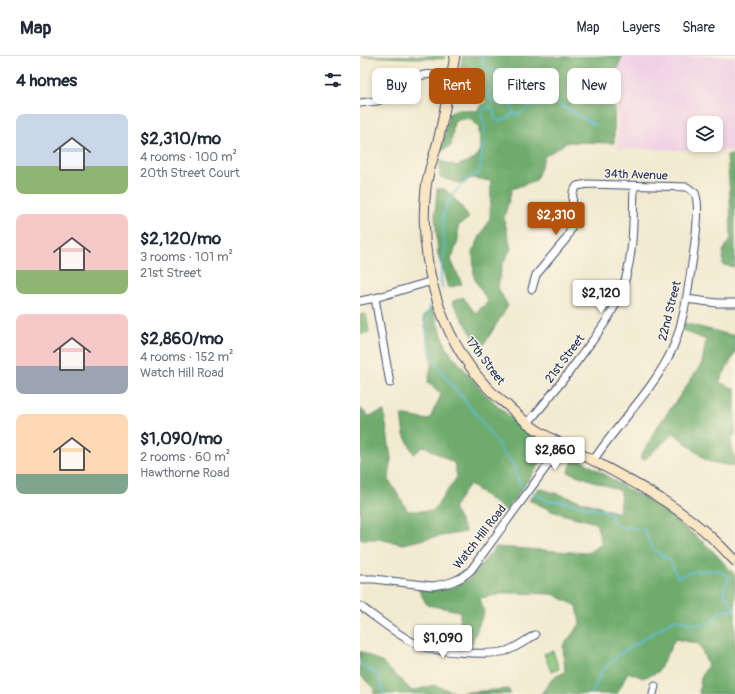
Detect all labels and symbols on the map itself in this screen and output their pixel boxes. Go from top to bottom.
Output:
street label: 34th Avenue [604,166,668,184]
pin: $2,310 [523,202,589,236]
street label: 22nd Street [655,279,685,343]
pin: $2,120 [568,280,634,314]
street label: 21st Street [542,332,588,386]
street label: 17th Street [462,334,508,388]
pin: $2,860 [522,437,588,471]
street label: Watch Hill Road [450,502,510,572]
pin: $1,090 [410,625,476,659]

